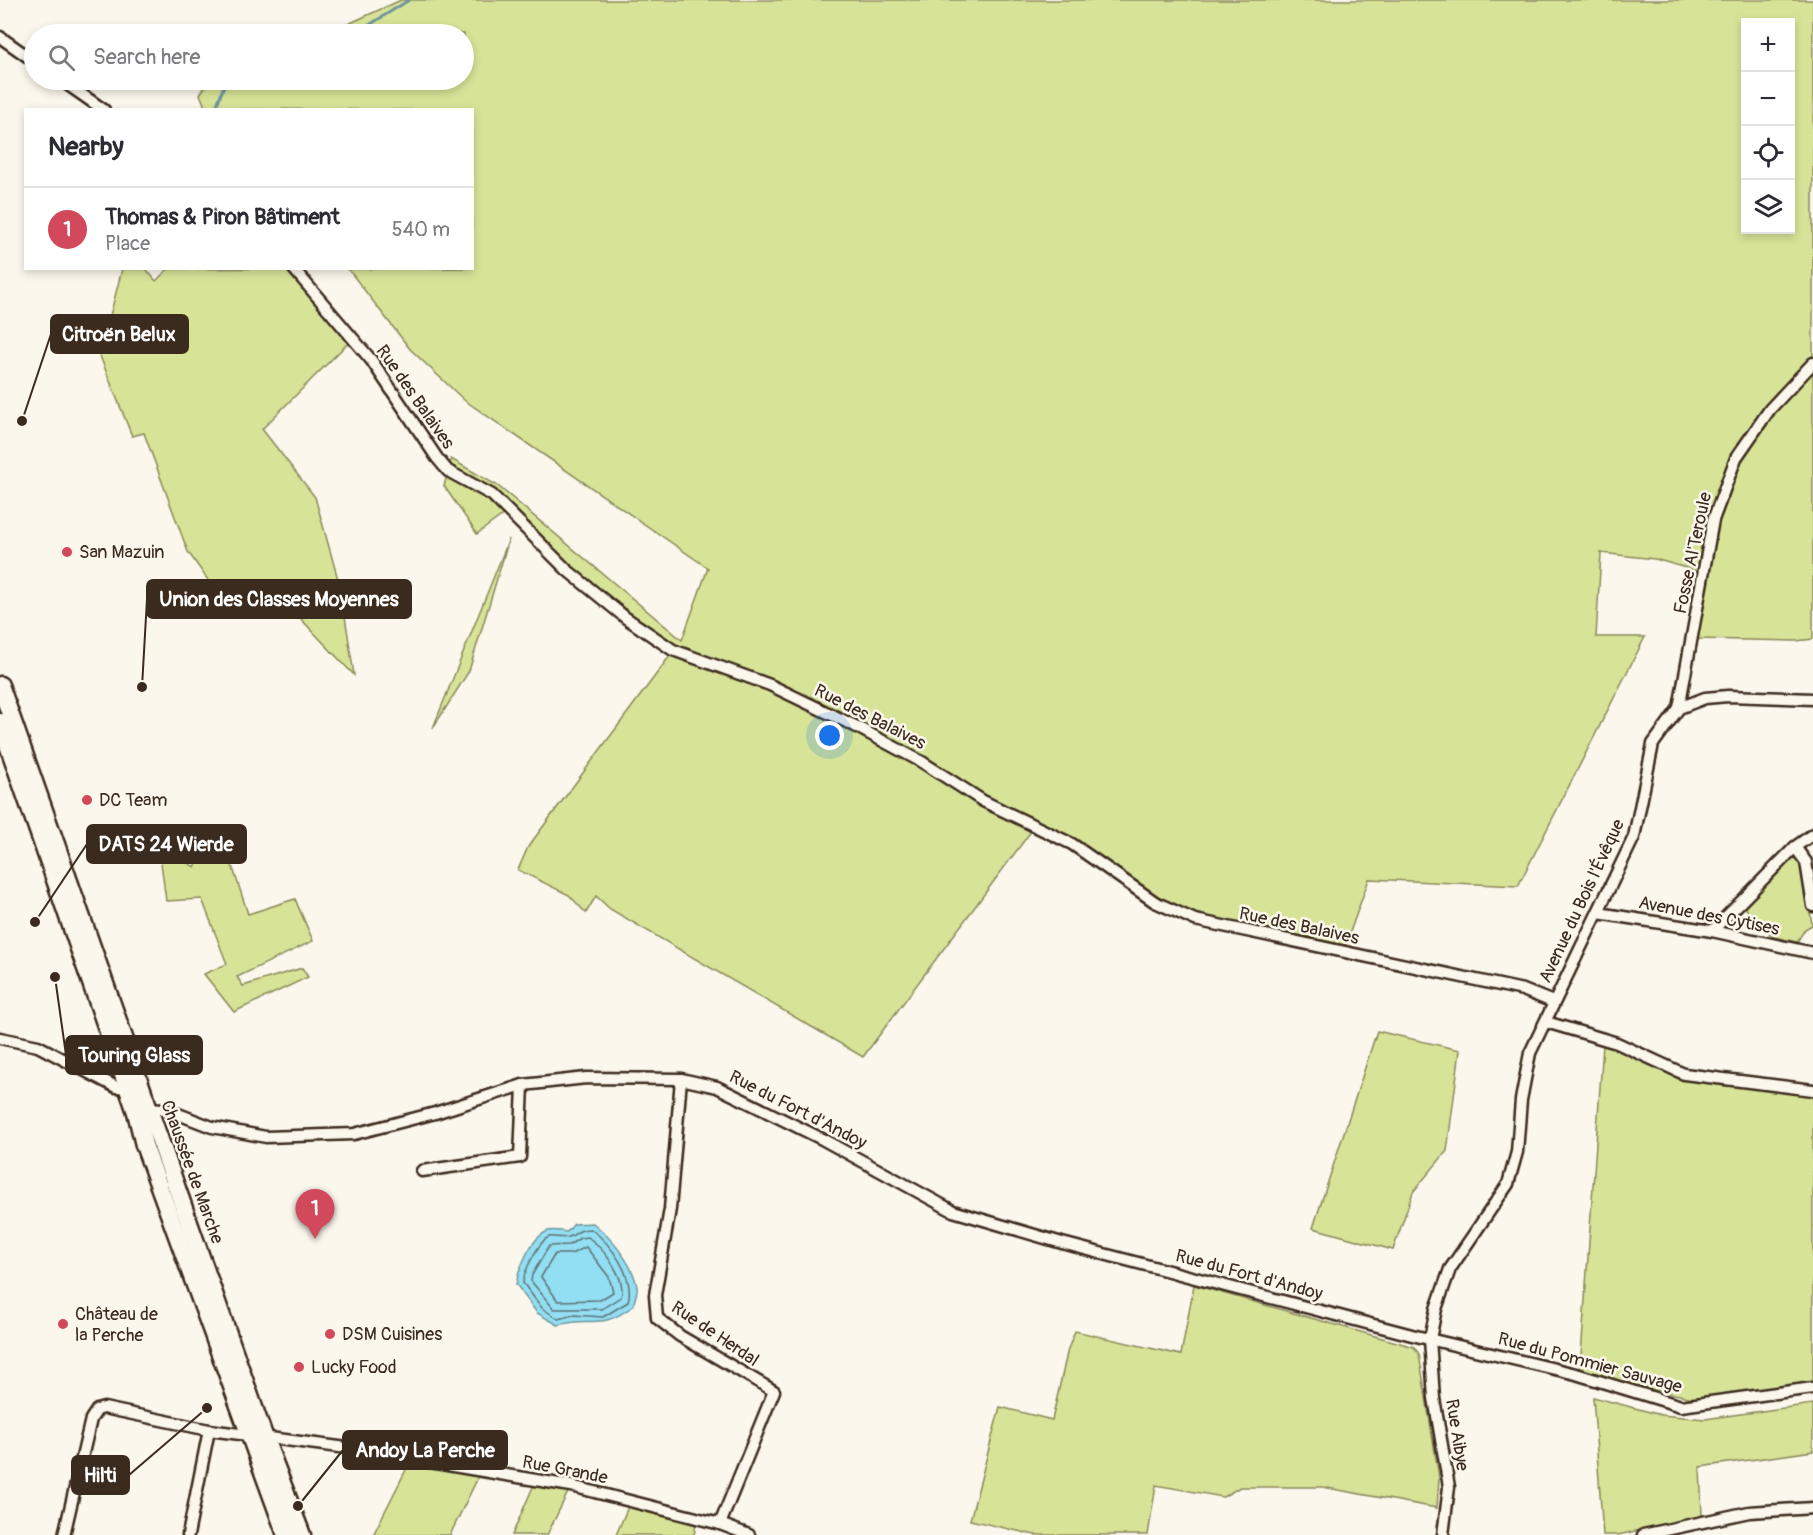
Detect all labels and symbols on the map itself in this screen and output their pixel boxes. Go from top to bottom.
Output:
callout: Citroën Belux [51,315,188,353]
text: Citroën Belux [62,322,176,347]
street label: Rue des Balaives [371,340,459,454]
street label: Fosse Al'Teroule [1669,490,1717,616]
place label: San Mazuin [79,541,164,564]
marker: San Mazuin [60,545,74,559]
callout: Union des Classes Moyennes [147,580,411,618]
text: Union des Classes Moyennes [159,587,399,612]
street label: Rue des Balaives [810,679,930,755]
your location [815,721,844,750]
place label: DC Team [99,789,167,812]
marker: DC Team [80,793,94,807]
street label: Avenue du Bois l'Évêque [1534,815,1630,987]
callout: DATS 24 Wierde [87,825,246,863]
text: DATS 24 Wierde [98,832,235,857]
street label: Avenue des Cytises [1636,891,1782,941]
street label: Rue des Balaives [1237,902,1361,950]
callout: Touring Glass [66,1036,202,1074]
text: Touring Glass [77,1043,190,1068]
street label: Rue du Fort d'Andoy [725,1065,871,1155]
street label: Chaussée de Marche [155,1097,229,1247]
pin: 1 [296,1190,334,1239]
street label: Rue du Fort d'Andoy [1173,1244,1325,1306]
street label: Rue de Herdal [667,1296,763,1372]
place label: Château de la Perche [75,1303,158,1347]
marker: Château de la Perche [56,1317,70,1331]
place label: DSM Cuisines [342,1323,442,1346]
marker: DSM Cuisines [323,1327,337,1341]
street label: Rue du Pommier Sauvage [1496,1327,1685,1399]
place label: Lucky Food [311,1356,397,1379]
marker: Lucky Food [292,1360,306,1374]
street label: Rue Aibye [1440,1397,1474,1473]
callout: Andoy La Perche [343,1431,507,1469]
text: Andoy La Perche [355,1438,496,1463]
street label: Rue Grande [520,1450,610,1490]
callout: Hilti [72,1456,129,1494]
text: Hilti [84,1463,117,1488]

